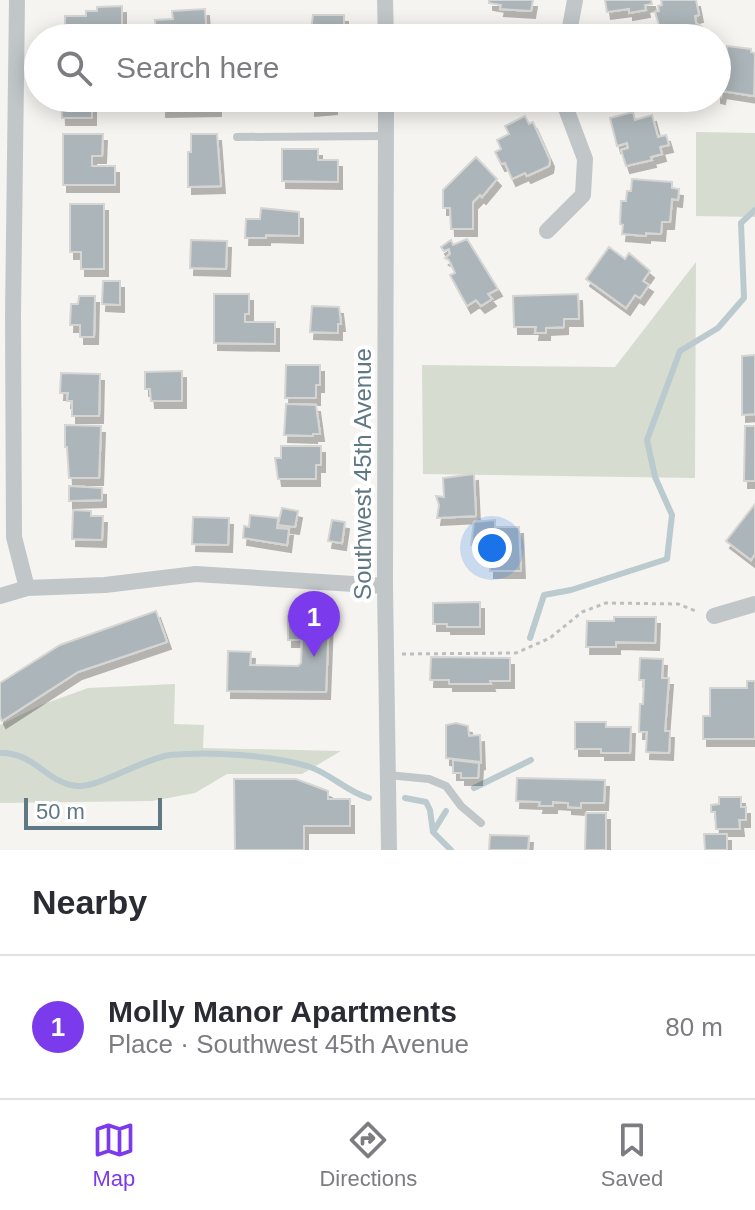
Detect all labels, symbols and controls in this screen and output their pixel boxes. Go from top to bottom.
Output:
search box [24,24,731,112]
icon: search [52,46,96,90]
text: Search here [116,51,279,84]
street label: Southwest 45th Avenue [349,348,376,600]
your location [472,528,512,568]
pin: 1 [288,591,340,657]
scale bar [24,794,162,830]
text: 50 m [36,799,85,824]
text: Nearby [32,883,147,921]
text: Molly Manor Apartments [108,995,457,1028]
text: 1 [51,1012,65,1042]
text: 80 m [665,1012,723,1042]
text: Place · Southwest 45th Avenue [108,1029,469,1059]
tab: Map [92,1118,136,1192]
tab: Directions [319,1118,417,1192]
tab: Saved [601,1118,663,1192]

